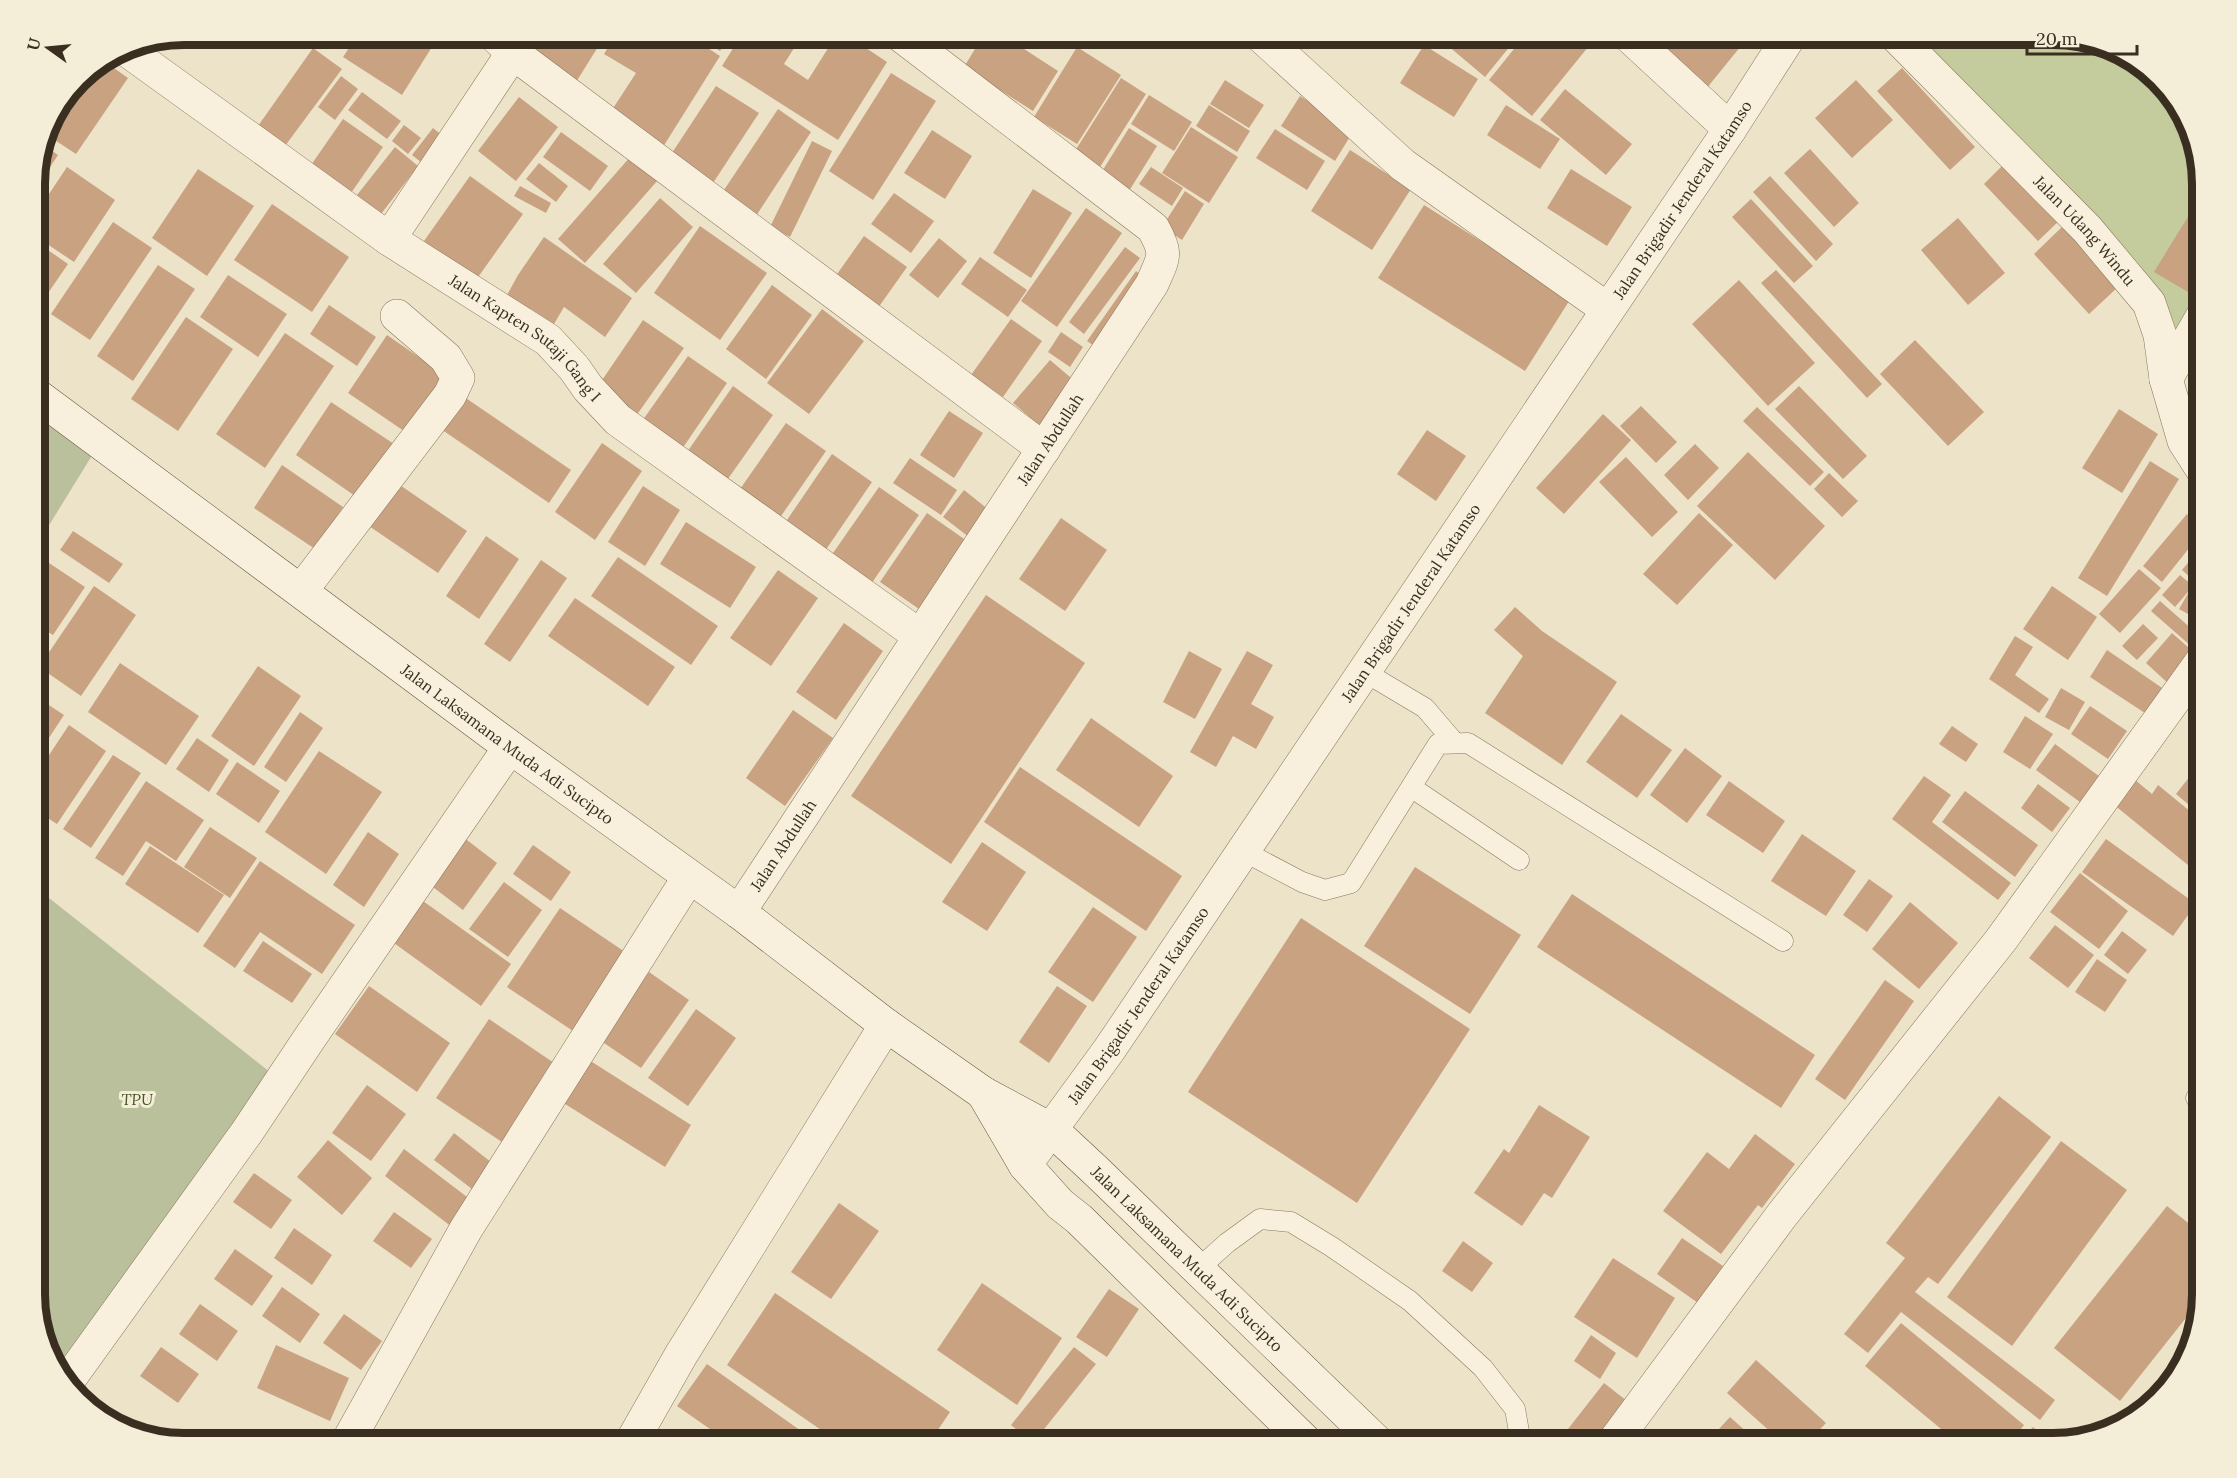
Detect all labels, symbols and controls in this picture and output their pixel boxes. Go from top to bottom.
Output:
north arrow [18,18,78,78]
scale bar [2027,18,2136,56]
text: 20 m [2036,27,2078,50]
text: U [22,36,45,53]
street label: Jalan Brigadir Jenderal Katamso [1608,96,1756,303]
street label: Jalan Udang Windu [2029,171,2140,290]
street label: Jalan Kapten Sutaji Gang I [444,269,605,406]
street label: Jalan Abdullah [1012,389,1088,490]
street label: Jalan Brigadir Jenderal Katamso [1336,500,1485,706]
street label: Jalan Laksamana Muda Adi Sucipto [396,659,618,829]
street label: Jalan Abdullah [745,795,821,896]
street label: Jalan Brigadir Jenderal Katamso [1063,903,1213,1108]
park label: TPU [121,1089,153,1109]
street label: Jalan Laksamana Muda Adi Sucipto [1086,1161,1287,1356]

